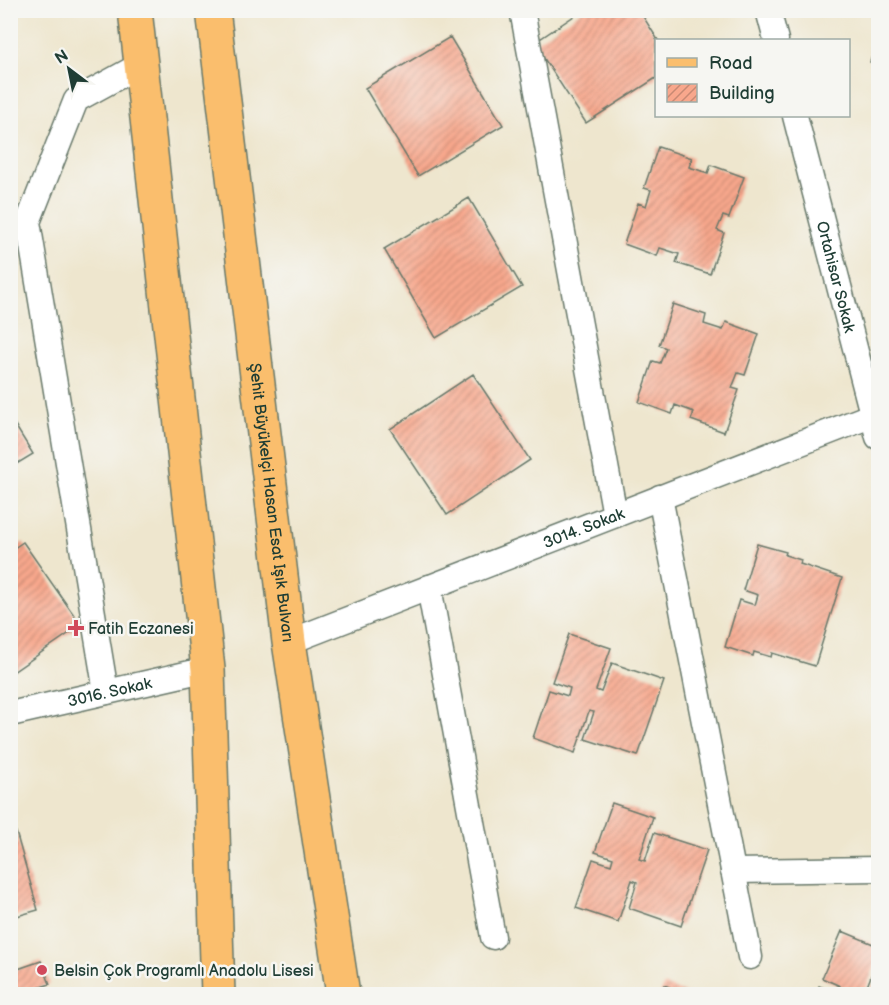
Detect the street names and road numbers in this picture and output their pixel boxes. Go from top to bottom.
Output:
street label: Ortahisar Sokak [812,219,859,335]
street label: Şehit Büyükelçi Hasan Esat Işık Bulvarı [245,362,297,643]
street label: 3014. Sokak [541,504,628,553]
street label: 3016. Sokak [66,674,154,712]

